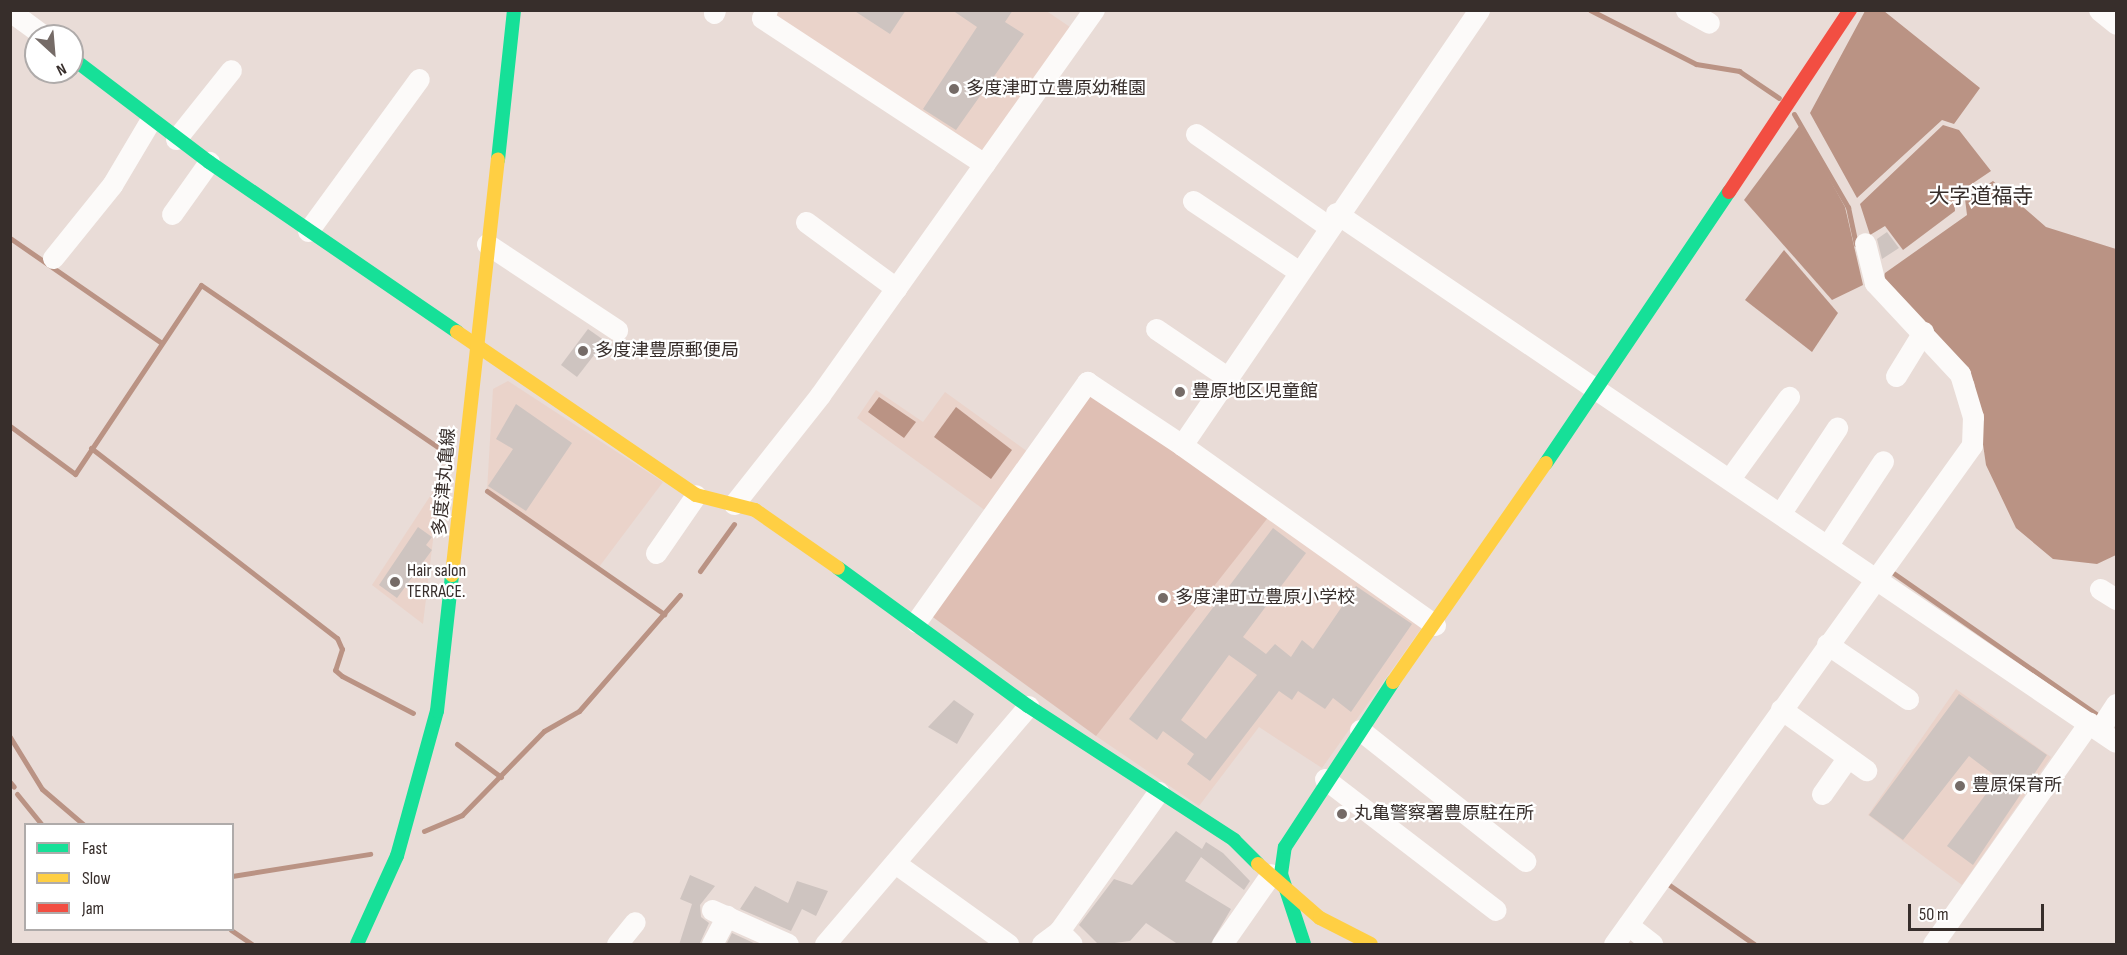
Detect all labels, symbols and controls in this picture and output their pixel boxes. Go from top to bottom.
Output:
north arrow [24,24,84,84]
text: N [53,58,69,79]
place label: 多度津町立豊原幼稚園 [966,78,1146,100]
marker: 多度津町立豊原幼稚園 [947,82,961,96]
district label: 大字道福寺 [1929,184,2033,210]
place label: 多度津豊原郵便局 [595,340,739,362]
marker: 多度津豊原郵便局 [576,344,590,358]
place label: 豊原地区児童館 [1192,381,1318,403]
marker: 豊原地区児童館 [1173,385,1187,399]
street label: 多度津丸亀線 [430,427,460,537]
place label: Hair salon TERRACE. [407,561,466,604]
marker: Hair salon TERRACE. [388,575,402,589]
place label: 多度津町立豊原小学校 [1175,587,1355,609]
marker: 多度津町立豊原小学校 [1156,591,1170,605]
place label: 豊原保育所 [1972,775,2062,797]
marker: 豊原保育所 [1953,779,1967,793]
place label: 丸亀警察署豊原駐在所 [1354,803,1534,825]
marker: 丸亀警察署豊原駐在所 [1335,807,1349,821]
legend [24,823,234,931]
text: Fast [82,838,107,859]
text: Slow [82,868,111,889]
scale bar [1911,892,2048,930]
text: Jam [82,898,104,919]
text: 50 m [1919,904,1949,925]

